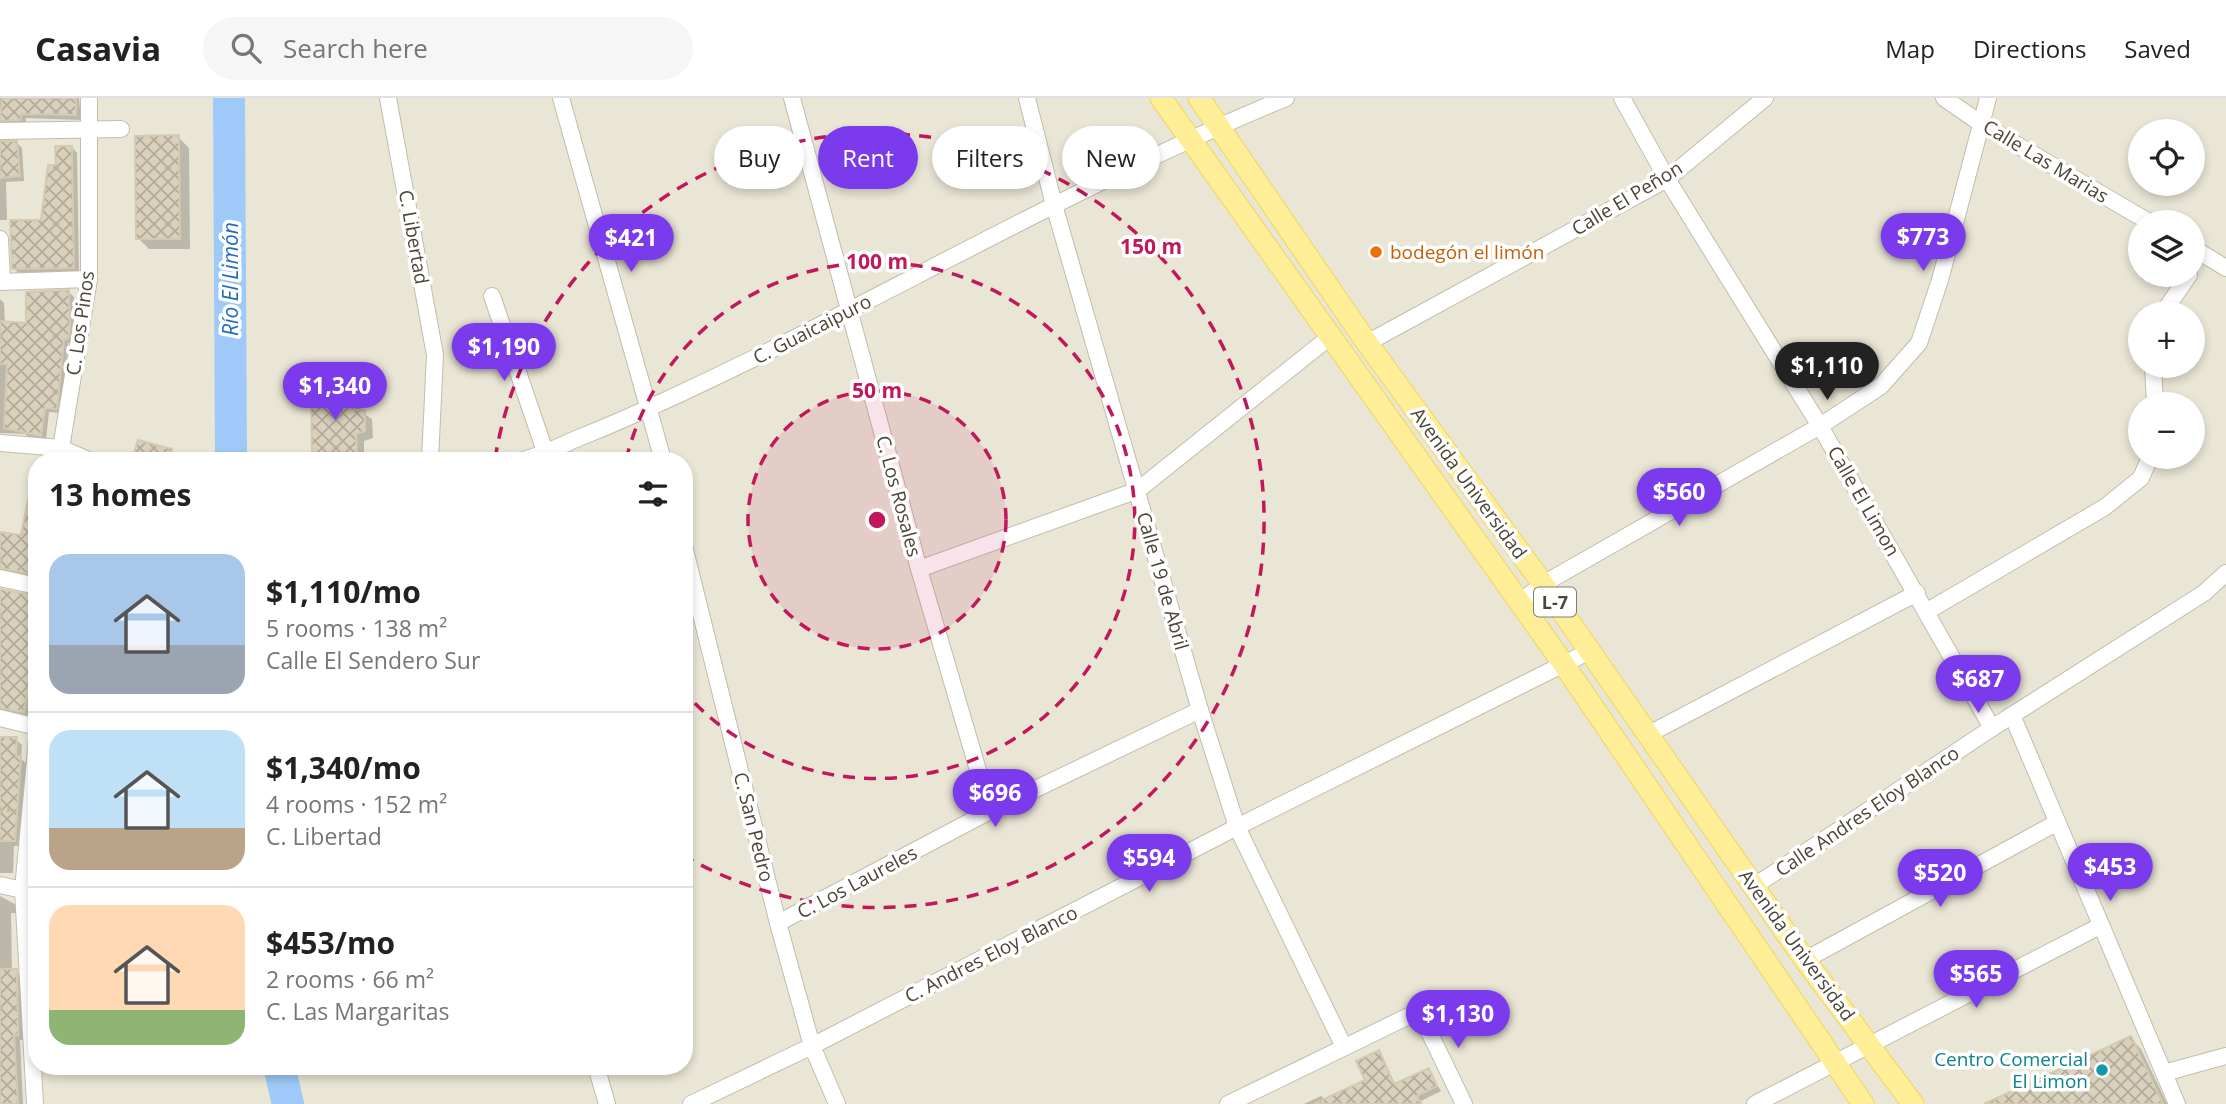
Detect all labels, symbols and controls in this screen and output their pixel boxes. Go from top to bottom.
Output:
search box [203,17,693,80]
text: Casavia [35,26,161,71]
icon: search [227,29,265,67]
text: Search here [283,30,428,66]
text: Map [1885,32,1935,65]
text: Directions [1973,32,2086,65]
text: Saved [2124,32,2191,65]
street label: Calle Las Marias [1978,113,2114,209]
map controls [2128,119,2205,469]
button: locate [2128,119,2205,196]
chip: Buy [714,126,804,189]
chip: Rent [818,126,918,189]
chip: Filters [932,126,1048,189]
chip: New [1062,126,1160,189]
street label: Calle El Peñon [1567,155,1687,241]
street label: C. Libertad [393,188,435,286]
button: layers [2128,210,2205,287]
pin: $421 [590,214,672,274]
pin: $773 [1882,214,1964,273]
text: $773 [1897,220,1949,252]
text: $421 [605,221,657,253]
water label: Río El Limón [216,222,244,336]
text: 150 m [1120,232,1182,260]
place label: bodegón el limón [1390,239,1544,265]
marker: bodegón el limón [1368,244,1384,260]
text: 100 m [846,247,908,275]
street label: C. Los Pinos [60,269,100,377]
street label: C. Guaicaipuro [748,288,876,370]
button: + [2128,301,2205,378]
pin: $1,190 [447,324,561,383]
text: $1,190 [468,330,540,362]
pin: $1,110 [1770,342,1884,402]
text: $1,110 [1791,349,1863,381]
pin: $1,340 [278,362,392,422]
text: $1,340 [299,369,371,401]
text: 50 m [852,376,902,404]
button: − [2128,392,2205,469]
street label: Avenida Universidad [1405,402,1533,564]
street label: C. Los Rosales [870,432,928,560]
street label: Calle El Limon [1822,441,1906,561]
pin: $560 [1638,468,1720,528]
text: 13 homes [49,474,192,515]
icon: filters [634,475,672,513]
text: $560 [1653,475,1705,507]
centre of rings [865,508,889,532]
street label: Calle 19 de Abril [1131,509,1195,653]
text: $1,110/mo [266,571,421,612]
icon: home [105,582,189,666]
road number: L-7 [1534,588,1576,616]
text: 5 rooms · 138 m² [266,612,447,644]
text: Calle El Sendero Sur [266,644,480,676]
pin: $687 [1937,656,2019,715]
text: $687 [1952,662,2004,694]
street label: Calle Andres Eloy Blanco [1770,740,1964,882]
text: $1,340/mo [266,747,421,788]
icon: home [105,758,189,842]
street label: C. San Pedro [728,769,780,885]
pin: $696 [954,770,1036,829]
text: $696 [969,776,1021,808]
text: 4 rooms · 152 m² [266,788,447,820]
text: C. Libertad [266,820,382,852]
pin: $594 [1108,834,1190,894]
street label: C. Los Laureles [792,839,922,925]
text: $594 [1123,841,1175,873]
pin: $453 [2069,844,2151,903]
pin: $520 [1899,850,1981,909]
text: $453 [2084,850,2136,882]
text: $520 [1914,856,1966,888]
street label: Avenida Universidad [1733,864,1861,1026]
street label: C. Andres Eloy Blanco [900,899,1082,1009]
text: $453/mo [266,922,395,963]
icon: home [105,933,189,1017]
pin: $565 [1935,950,2017,1010]
text: $565 [1950,957,2002,989]
text: 2 rooms · 66 m² [266,963,434,995]
pin: $1,130 [1401,990,1515,1050]
text: C. Las Margaritas [266,995,450,1027]
text: $1,130 [1422,997,1494,1029]
place label: Centro Comercial El Limon [1934,1046,2088,1094]
marker: Centro Comercial El Limon [2094,1062,2110,1078]

